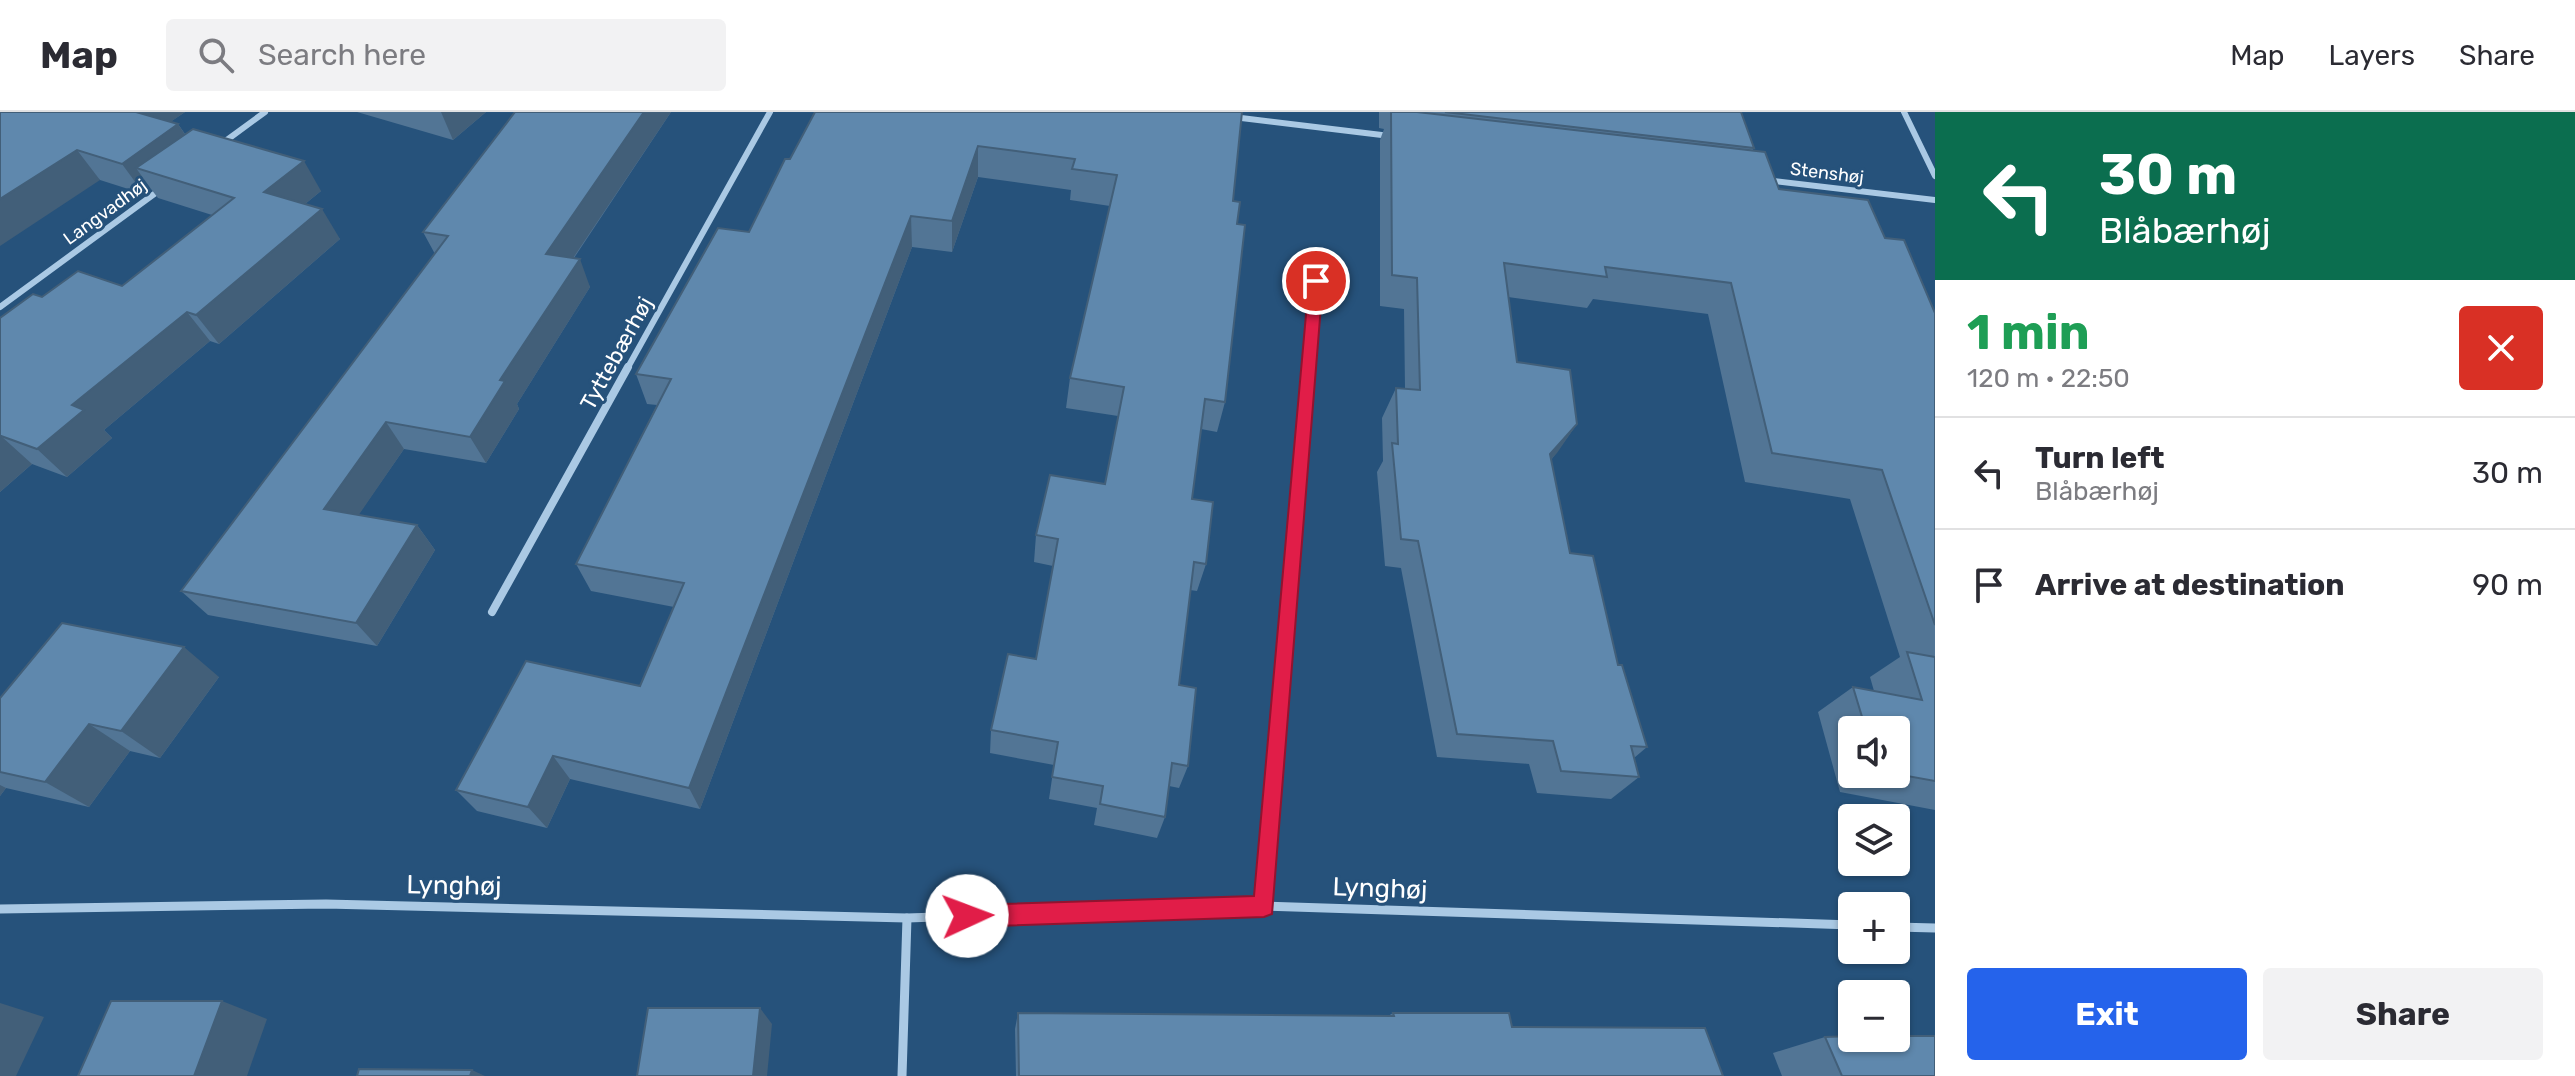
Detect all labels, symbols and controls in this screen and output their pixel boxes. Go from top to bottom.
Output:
search box [166,19,726,91]
text: Map [40,32,118,78]
icon: search [194,33,238,77]
text: Search here [258,37,426,73]
text: Map [2230,39,2285,72]
text: Layers [2329,39,2415,72]
text: Share [2459,39,2535,72]
text: 30 m [2099,142,2237,208]
icon: left [1967,144,2071,248]
street label: Stenshøj [1789,158,1865,188]
street label: Langvadhøj [59,174,151,250]
text: Blåbærhøj [2099,209,2271,252]
pin [1282,247,1350,315]
icon: arrive [1294,259,1338,303]
street label: Tyttebærhøj [574,292,659,415]
text: 1 min [1967,304,2090,361]
button: close [2459,306,2543,390]
text: 120 m · 22:50 [1967,363,2130,394]
text: Turn left [2035,440,2165,476]
icon: left [1967,451,2011,495]
text: 30 m [2472,455,2543,491]
text: Blåbærhøj [2035,476,2159,507]
icon: arrive [1967,563,2011,607]
text: Arrive at destination [2035,567,2345,603]
text: 90 m [2472,567,2543,603]
map controls [1838,716,1910,1052]
button: sound [1838,716,1910,788]
button: layers [1838,804,1910,876]
street label: Lynghøj [406,869,502,902]
street label: Lynghøj [1332,871,1428,906]
position arrow [925,874,1009,958]
button: + [1838,892,1910,964]
button: Exit [1967,968,2247,1060]
button: Share [2263,968,2543,1060]
button: − [1838,980,1910,1052]

